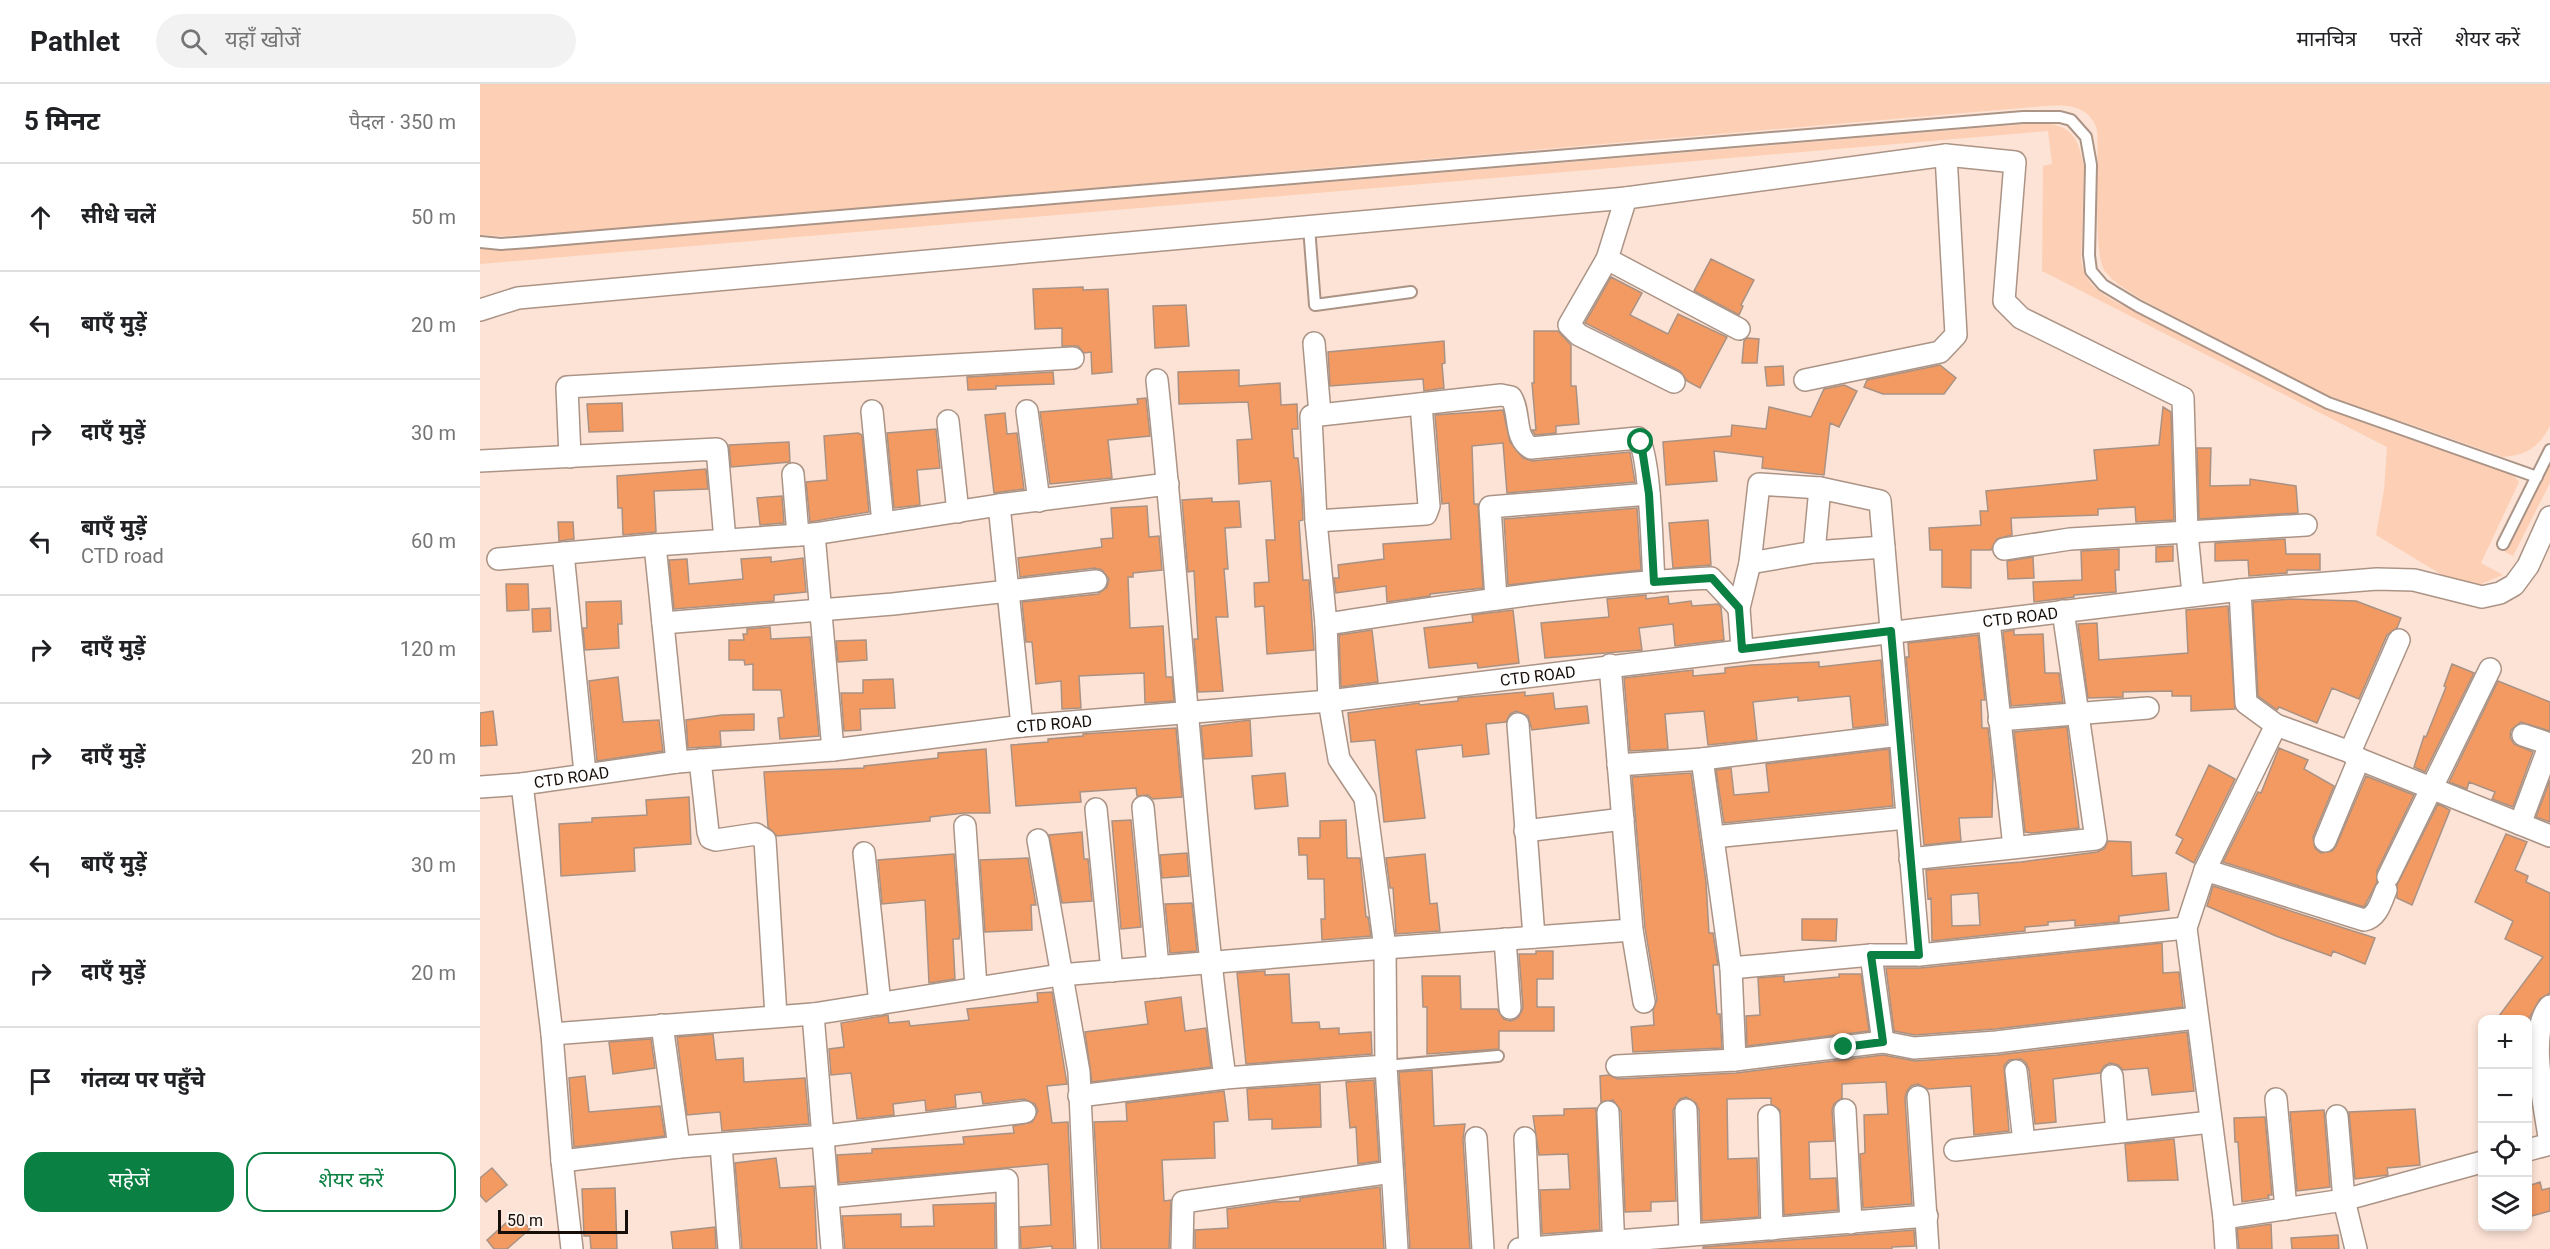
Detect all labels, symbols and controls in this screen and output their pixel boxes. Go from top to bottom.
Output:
search box [156,14,576,68]
text: Pathlet [30,25,120,58]
icon: search [177,25,210,58]
text: यहाँ खोजें [225,27,301,52]
text: मानचित्र [2296,27,2357,51]
text: परतें [2390,27,2422,51]
text: शेयर करें [2455,27,2520,51]
text: 5 मिनट [24,106,100,136]
text: पैदल · 350 m [349,110,456,134]
icon: ahead [24,201,57,234]
text: सीधे चलें [81,203,156,228]
text: 50 m [411,205,456,229]
icon: left [24,309,57,342]
text: बाएँ मुड़ें [81,311,147,336]
text: 20 m [411,313,456,337]
icon: right [24,417,57,450]
text: दाएँ मुड़ें [81,419,146,444]
text: 30 m [411,421,456,445]
route start [1627,428,1653,454]
text: बाएँ मुड़ें [81,515,147,540]
icon: left [24,525,57,558]
text: 60 m [411,529,456,553]
text: CTD road [81,544,164,568]
street label: CTD ROAD [1981,603,2059,631]
icon: right [24,633,57,666]
text: दाएँ मुड़ें [81,635,146,660]
text: 120 m [400,637,456,661]
street label: CTD ROAD [1499,662,1577,690]
street label: CTD ROAD [1015,711,1093,736]
icon: right [24,741,57,774]
text: दाएँ मुड़ें [81,743,146,768]
text: 20 m [411,745,456,769]
street label: CTD ROAD [533,762,610,792]
icon: left [24,849,57,882]
text: बाएँ मुड़ें [81,851,147,876]
text: 30 m [411,853,456,877]
icon: right [24,957,57,990]
text: दाएँ मुड़ें [81,959,146,984]
text: 20 m [411,961,456,985]
map controls [2478,1015,2532,1231]
button: + [2478,1015,2532,1069]
route end [1830,1033,1856,1059]
icon: arrive [24,1065,57,1098]
text: गंतव्य पर पहुँचे [81,1067,205,1092]
button: − [2478,1069,2532,1123]
button: locate [2478,1123,2532,1177]
button: सहेजें [24,1152,234,1212]
button: शेयर करें [246,1152,456,1212]
button: layers [2478,1177,2532,1231]
scale bar [498,1207,628,1234]
text: 50 m [507,1211,543,1230]

